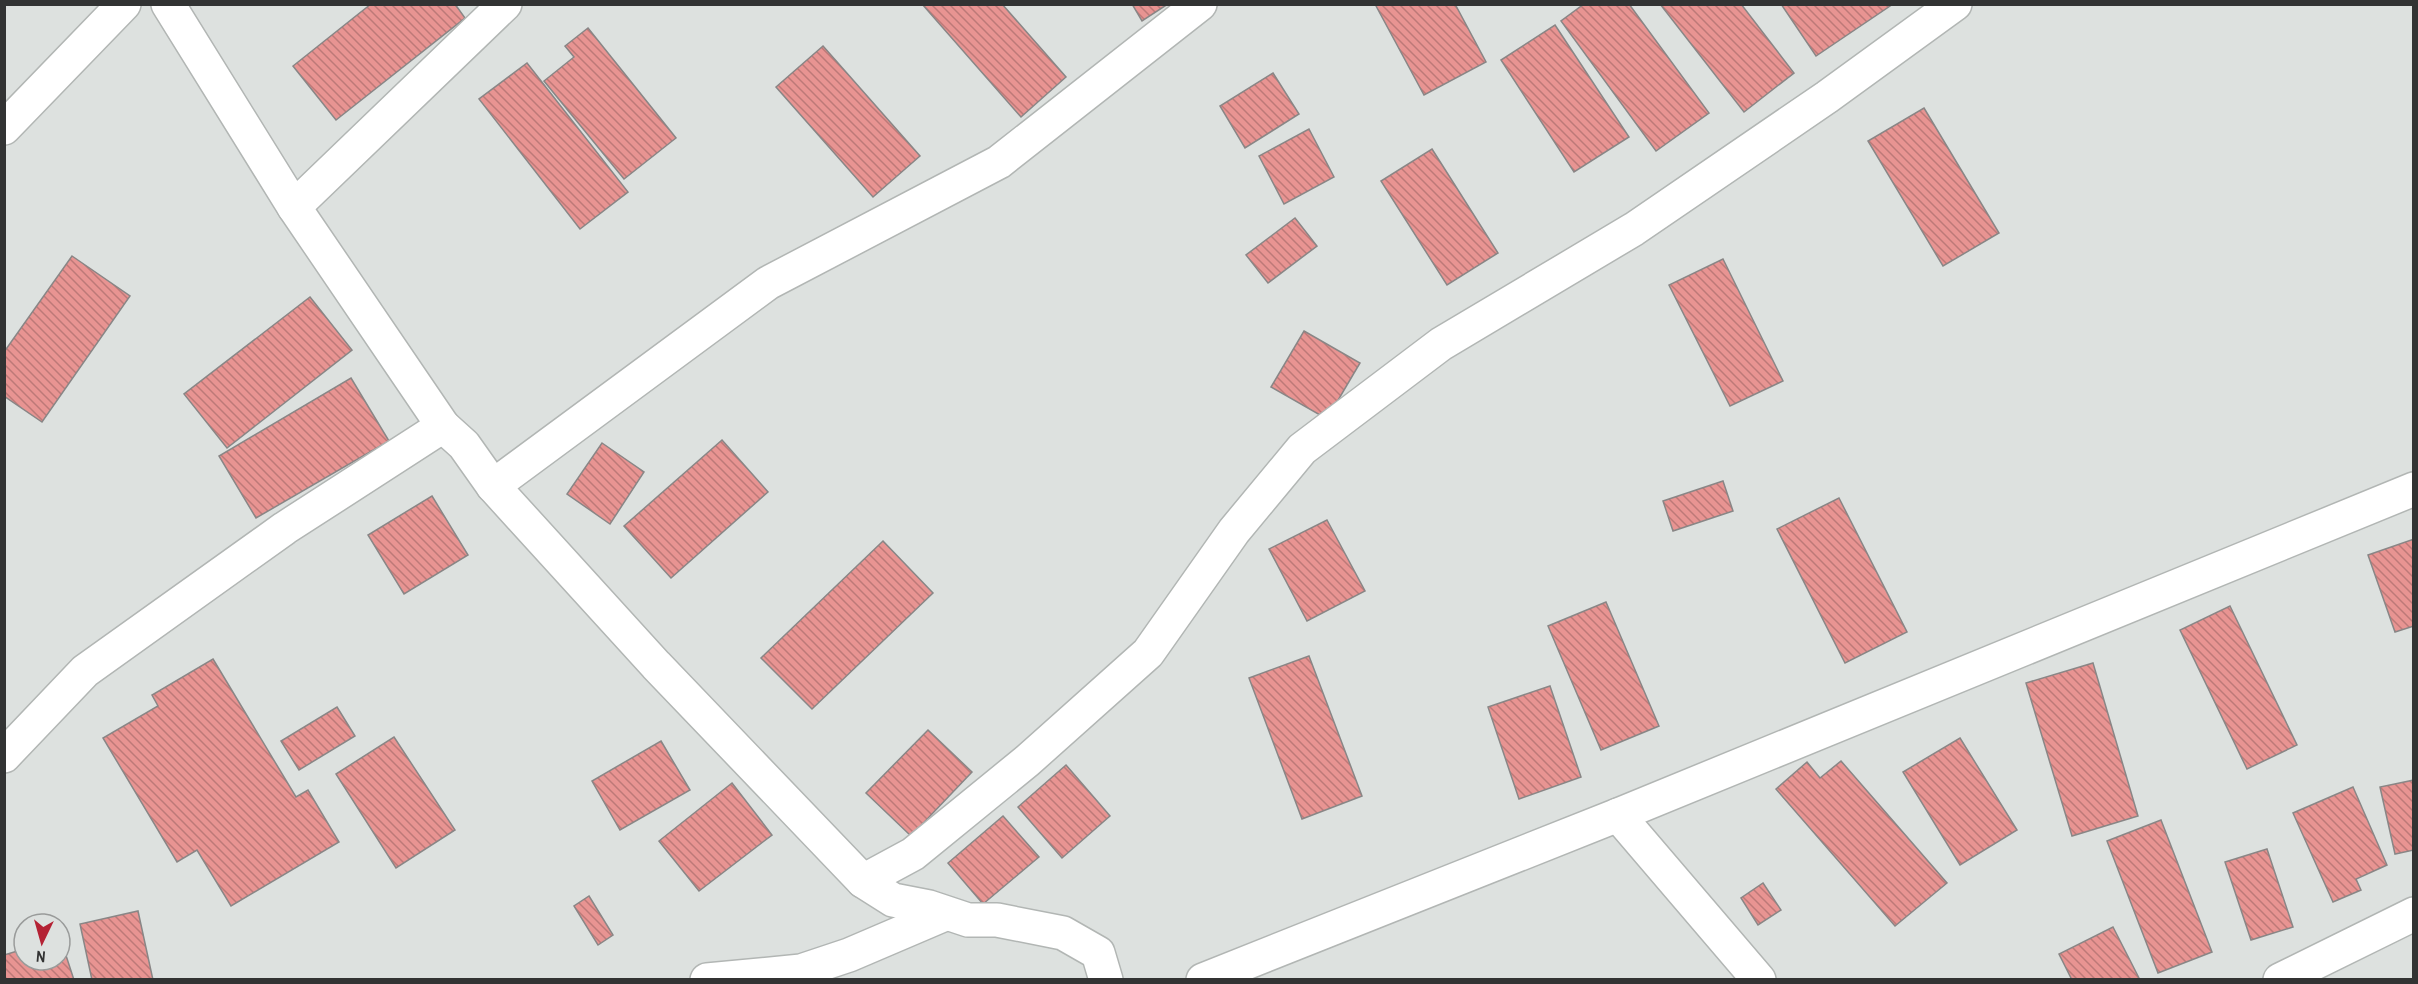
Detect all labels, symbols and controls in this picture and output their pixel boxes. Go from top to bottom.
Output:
north arrow [12,912,72,972]
text: N [35,946,46,968]

